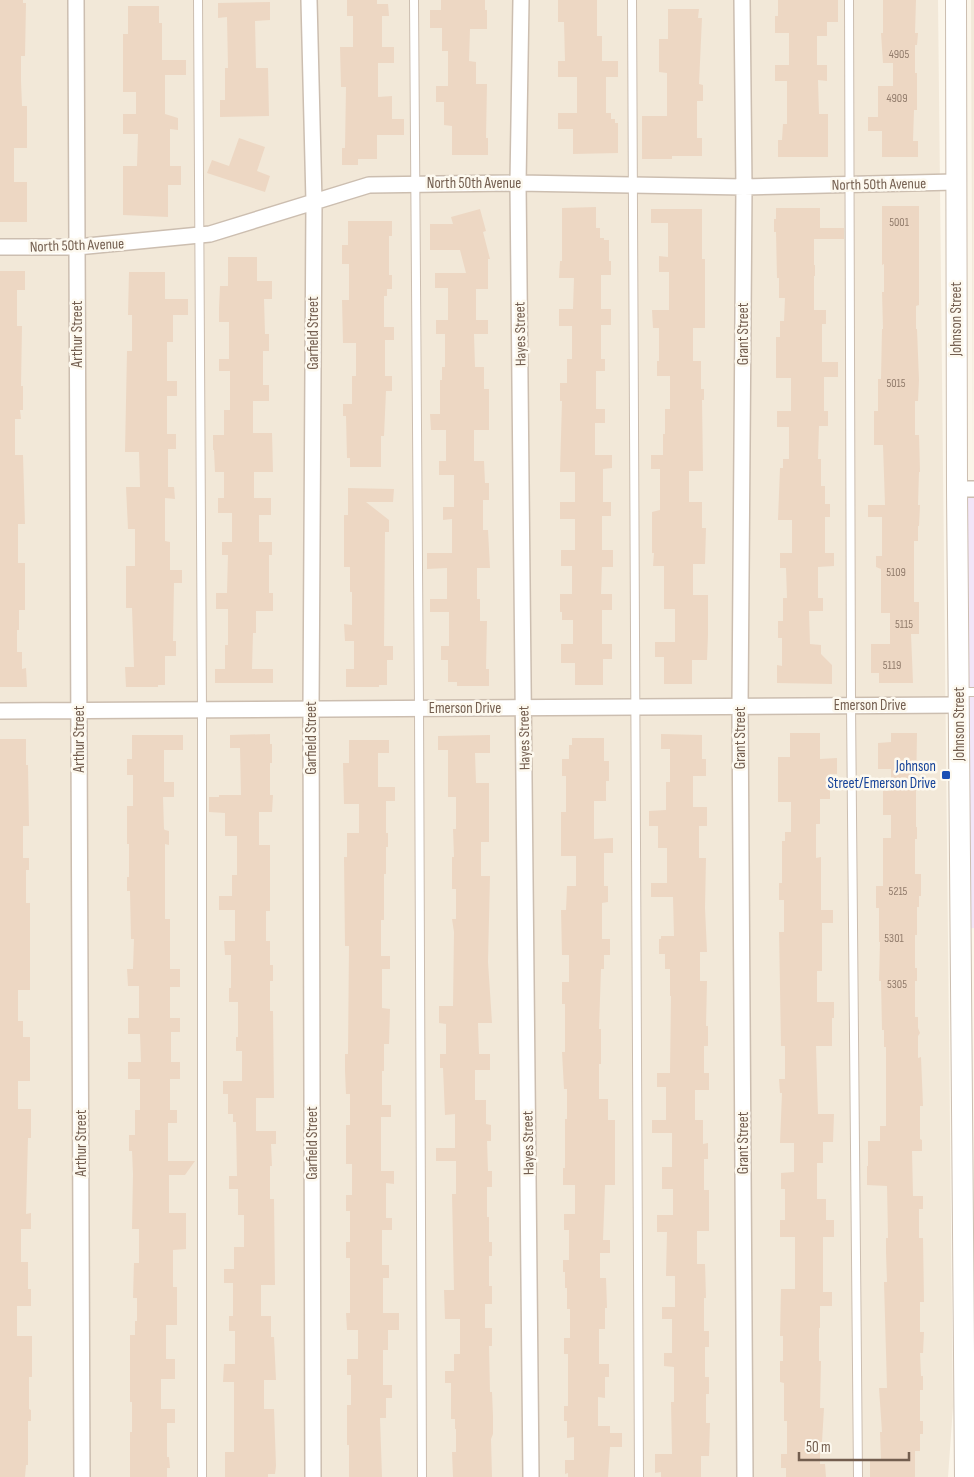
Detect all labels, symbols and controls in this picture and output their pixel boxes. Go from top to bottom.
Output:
house number: 4905 [889,47,909,62]
house number: 4909 [886,91,908,106]
street label: North 50th Avenue [427,174,521,193]
street label: North 50th Avenue [832,174,926,195]
house number: 5001 [889,215,910,230]
street label: North 50th Avenue [29,234,125,257]
street label: Johnson Street [947,281,966,357]
street label: Garfield Street [304,296,323,370]
street label: Arthur Street [68,300,87,368]
street label: Hayes Street [510,301,531,366]
street label: Grant Street [734,302,753,365]
house number: 5015 [886,376,906,391]
house number: 5109 [886,565,906,580]
house number: 5115 [895,617,913,632]
house number: 5119 [883,658,901,673]
street label: Johnson Street [950,686,969,762]
street label: Emerson Drive [834,696,906,715]
street label: Emerson Drive [429,699,501,718]
street label: Garfield Street [302,701,321,775]
street label: Arthur Street [70,705,89,773]
street label: Hayes Street [514,705,535,770]
street label: Grant Street [731,706,750,769]
place label: Johnson Street/Emerson Drive [827,757,936,793]
marker: Johnson Street/Emerson Drive [940,769,952,781]
house number: 5215 [889,884,908,899]
house number: 5301 [884,931,904,946]
house number: 5305 [887,977,907,992]
street label: Garfield Street [303,1106,322,1180]
street label: Arthur Street [72,1109,91,1177]
street label: Hayes Street [518,1110,539,1175]
street label: Grant Street [734,1111,753,1174]
scale bar [799,1430,909,1462]
text: 50 m [806,1438,831,1457]

